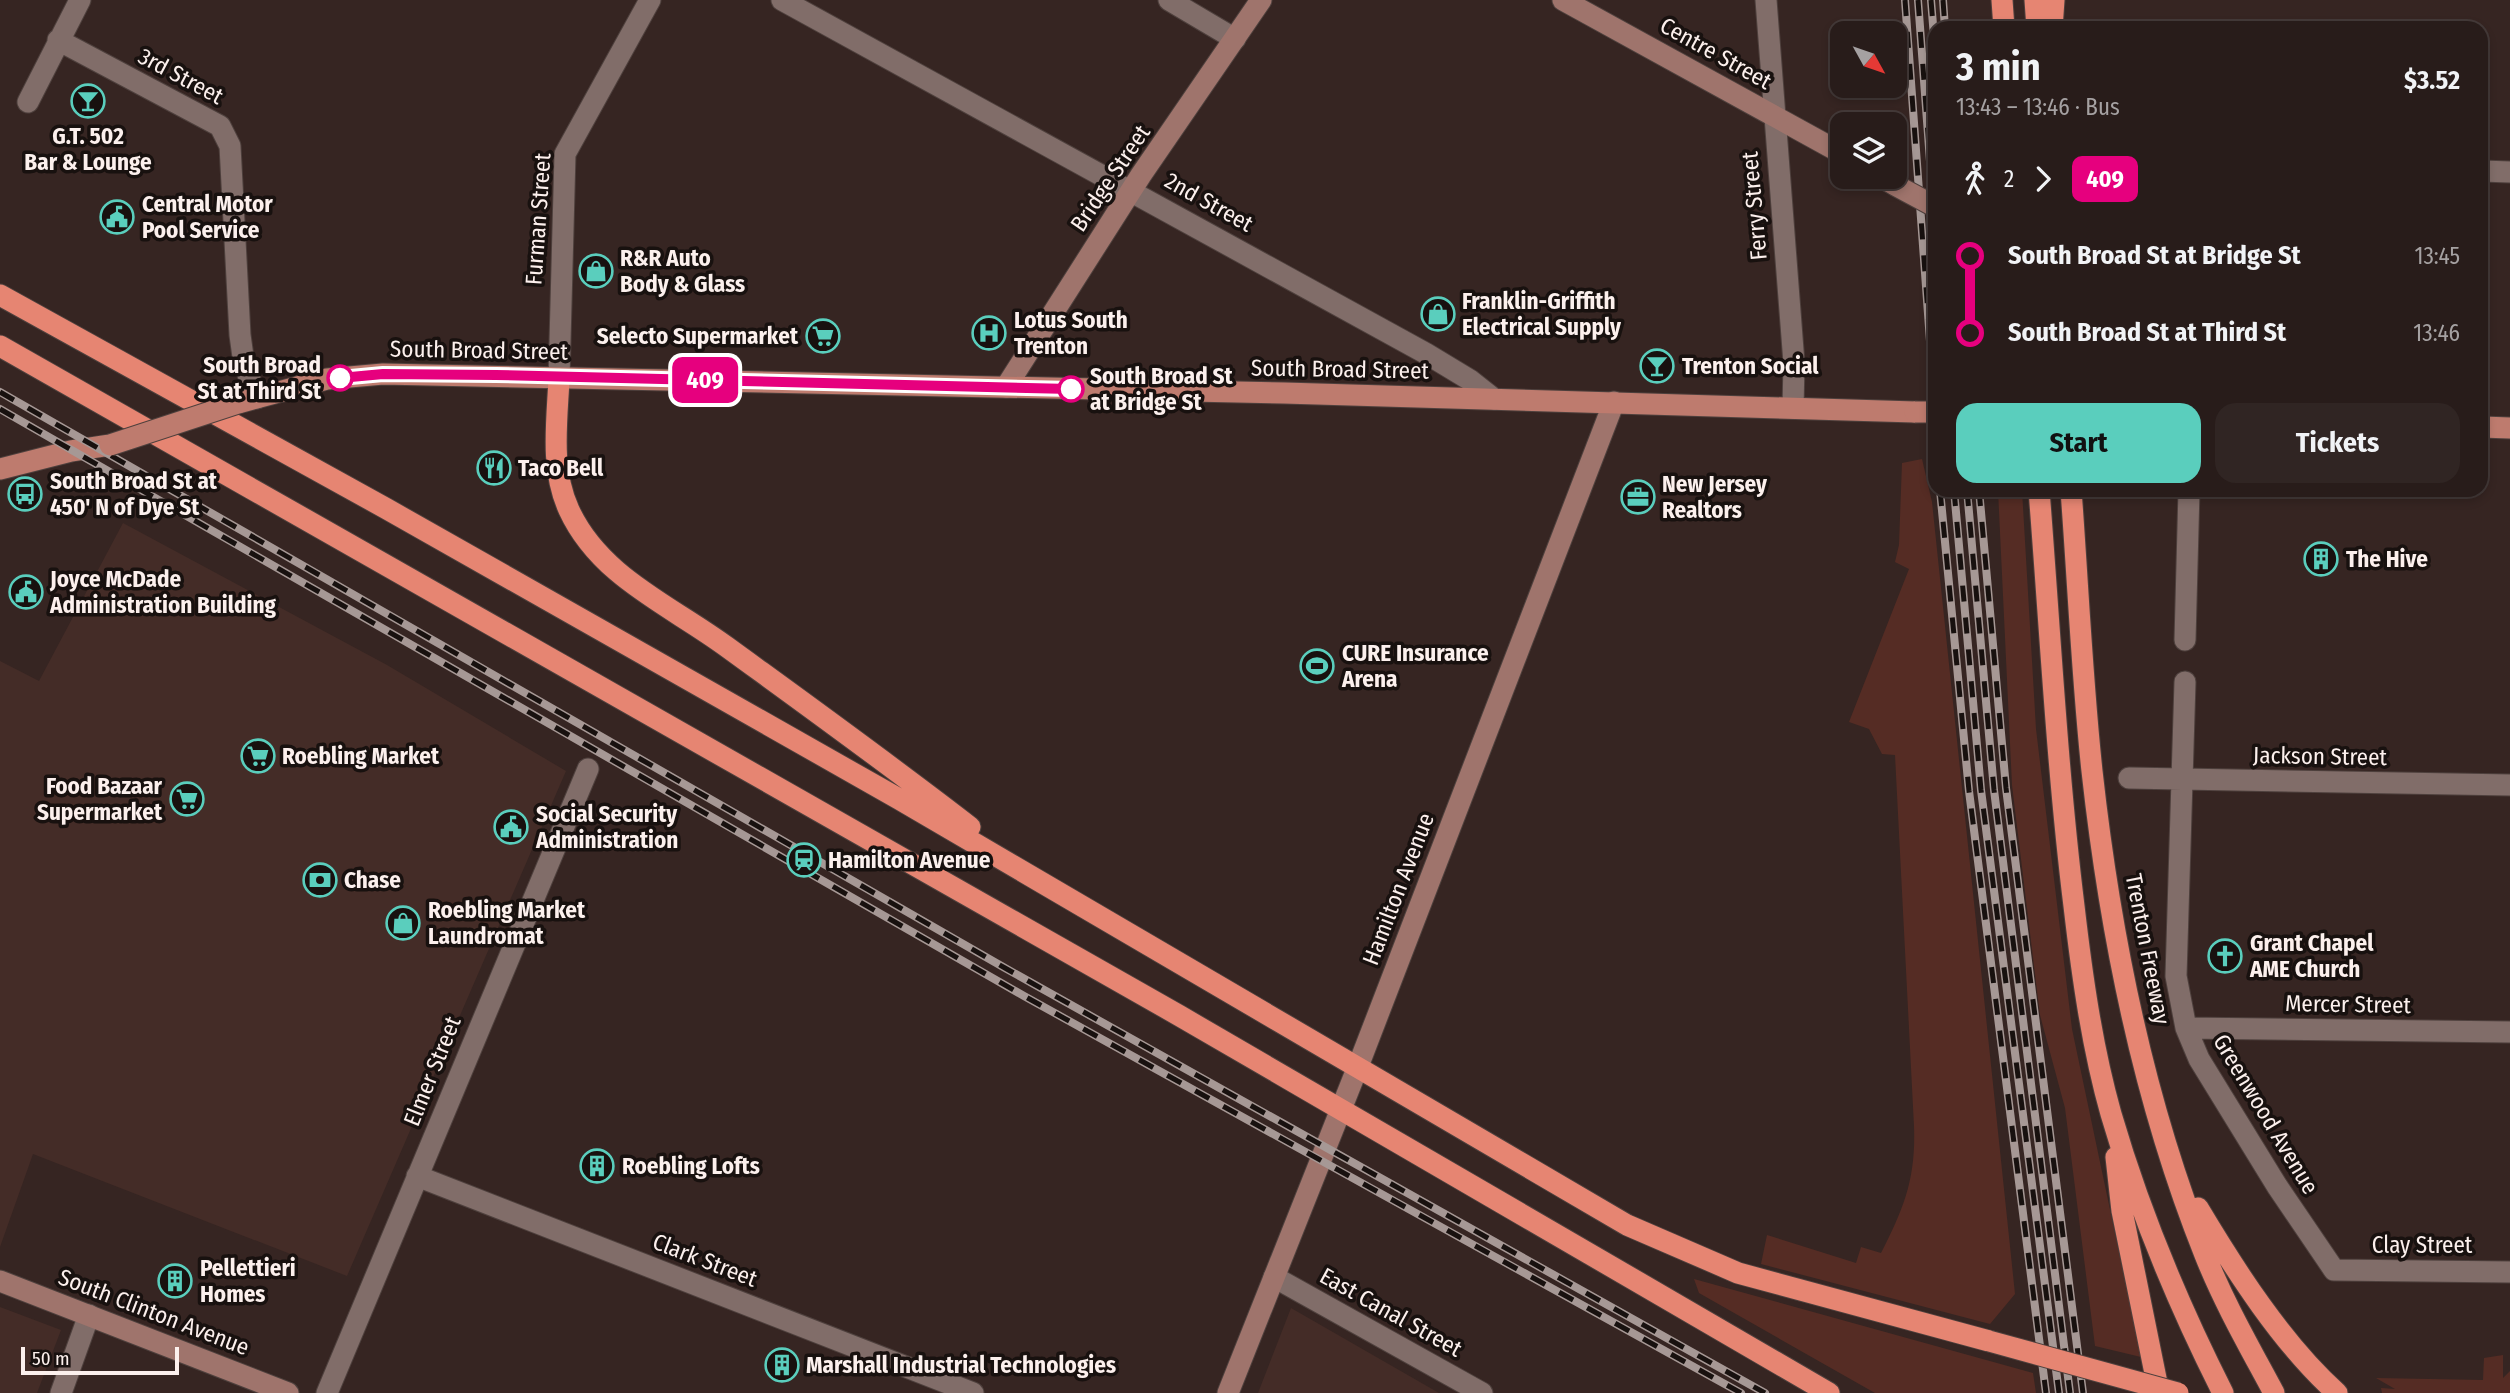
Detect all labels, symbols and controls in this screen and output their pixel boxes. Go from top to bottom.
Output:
street label: Centre Street [1655,11,1777,95]
north arrow [1830,21,1908,98]
map controls [1830,21,1907,189]
street label: 3rd Street [134,42,229,110]
text: 3 min [1956,44,2041,90]
text: $3.52 [2404,65,2460,96]
bar icon: G.T. 502 Bar & Lounge [69,82,107,120]
text: 13:43 – 13:46 · Bus [1956,93,2120,121]
button: layers [1830,112,1907,189]
street label: Bridge Street [1064,119,1156,237]
place label: G.T. 502 Bar & Lounge [24,122,152,176]
street label: Ferry Street [1735,150,1773,261]
street label: Furman Street [519,152,557,286]
icon: walk [1956,160,1994,198]
icon: forward [2024,160,2062,198]
text: 2 [2004,165,2014,193]
text: 409 [2086,165,2124,193]
street label: 2nd Street [1160,166,1258,238]
place label: Central Motor Pool Service [142,190,273,244]
public building icon: Central Motor Pool Service [98,198,136,236]
text: South Broad St at Bridge St [2008,240,2301,271]
text: 13:45 [2414,242,2460,270]
place label: R&R Auto Body & Glass [620,244,745,298]
shop icon: R&R Auto Body & Glass [577,252,615,290]
place label: Franklin-Griffith Electrical Supply [1462,287,1622,341]
shop icon: Franklin-Griffith Electrical Supply [1419,295,1457,333]
place label: Lotus South Trenton [1014,306,1128,360]
hospital icon: Lotus South Trenton [970,314,1008,352]
supermarket icon: Selecto Supermarket [804,317,842,355]
text: South Broad St at Third St [2008,317,2286,348]
text: 13:46 [2413,319,2460,347]
place label: Selecto Supermarket [597,322,799,350]
street label: South Broad Street [390,334,569,366]
bar icon: Trenton Social [1638,347,1676,385]
place label: South Broad St at Third St [197,351,322,405]
place label: Trenton Social [1682,352,1819,380]
street label: South Broad Street [1251,353,1430,385]
line badge: 409 [665,357,745,403]
place label: South Broad St at Bridge St [1090,362,1234,416]
marker: South Broad St at Third St [327,365,353,391]
text: 409 [686,366,724,394]
marker: South Broad St at Bridge St [1058,376,1084,402]
button: Start [1956,403,2201,483]
button: Tickets [2215,403,2460,483]
restaurant icon: Taco Bell [475,449,513,487]
place label: Taco Bell [518,454,604,482]
place label: South Broad St at 450' N of Dye St [50,467,218,521]
place label: New Jersey Realtors [1662,470,1768,524]
bus stop icon: South Broad St at 450' N of Dye St [6,475,44,513]
office icon: New Jersey Realtors [1619,478,1657,516]
building icon: The Hive [2302,540,2340,578]
place label: The Hive [2346,545,2428,573]
place label: Joyce McDade Administration Building [49,565,277,619]
public building icon: Joyce McDade Administration Building [7,573,45,611]
place label: CURE Insurance Arena [1341,639,1489,693]
sports icon: CURE Insurance Arena [1298,647,1336,685]
supermarket icon: Roebling Market [239,737,277,775]
street label: Jackson Street [2253,741,2388,771]
place label: Roebling Market [282,742,440,770]
place label: Food Bazaar Supermarket [37,772,163,826]
supermarket icon: Food Bazaar Supermarket [168,780,206,818]
place label: Social Security Administration [535,800,678,854]
public building icon: Social Security Administration [492,808,530,846]
street label: Hamilton Avenue [1356,809,1440,969]
station icon: Hamilton Avenue [785,841,823,879]
place label: Hamilton Avenue [828,846,991,874]
bank icon: Chase [301,861,339,899]
place label: Chase [344,866,401,894]
street label: Trenton Freeway [2120,871,2176,1027]
place label: Roebling Market Laundromat [428,896,586,950]
shop icon: Roebling Market Laundromat [384,904,422,942]
place label: Grant Chapel AME Church [2249,929,2374,983]
church icon: Grant Chapel AME Church [2206,937,2244,975]
street label: Mercer Street [2285,989,2412,1019]
street label: Elmer Street [397,1012,467,1130]
street label: Greenwood Avenue [2207,1029,2325,1199]
building icon: Roebling Lofts [578,1147,616,1185]
place label: Roebling Lofts [622,1152,760,1180]
street label: Clark Street [649,1227,762,1293]
street label: Clay Street [2372,1231,2473,1259]
place label: Pellettieri Homes [200,1254,296,1308]
street label: East Canal Street [1315,1261,1467,1363]
building icon: Pellettieri Homes [156,1262,194,1300]
street label: South Clinton Avenue [55,1263,253,1361]
scale bar [21,1344,178,1376]
building icon: Marshall Industrial Technologies [763,1346,801,1384]
text: 50 m [32,1347,70,1370]
place label: Marshall Industrial Technologies [806,1351,1116,1379]

